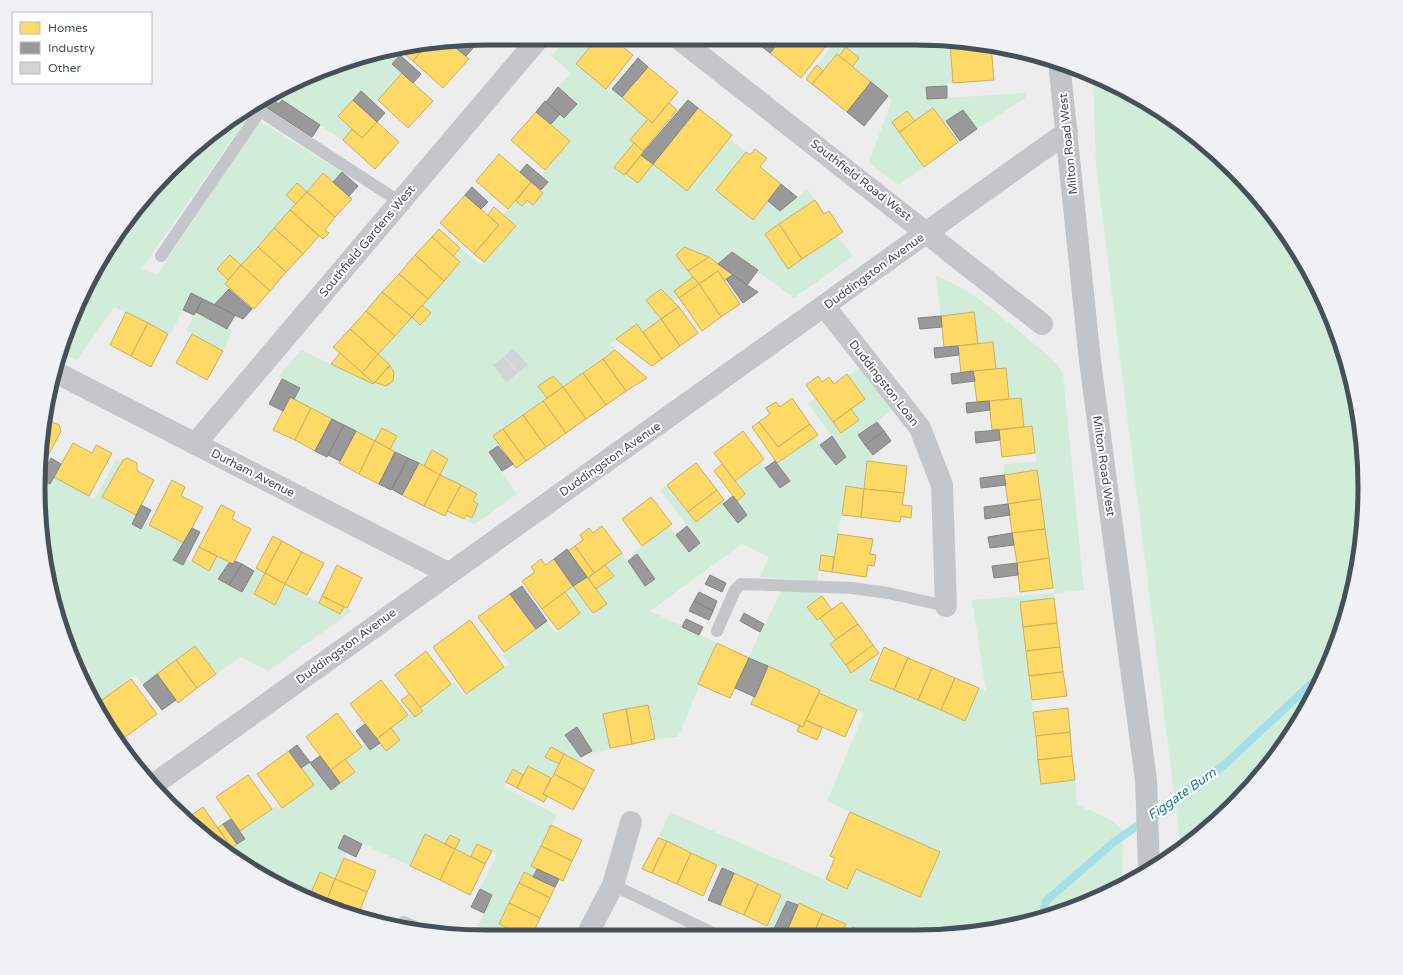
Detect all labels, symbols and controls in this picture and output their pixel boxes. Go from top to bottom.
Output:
legend [12,12,152,84]
text: Homes [48,21,88,35]
text: Industry [48,41,95,55]
text: Other [48,61,81,75]
street label: Milton Road West [1056,92,1080,195]
street label: Southfield Road West [808,136,914,224]
street label: Southfield Gardens West [316,182,418,300]
street label: Duddingston Avenue [821,230,927,312]
street label: Duddingston Loan [846,337,922,429]
street label: Milton Road West [1090,415,1118,518]
street label: Duddingston Avenue [557,419,663,499]
street label: Durham Avenue [209,446,297,500]
street label: Duddingston Avenue [293,605,399,687]
water label: Figgate Burn [1145,764,1220,823]

